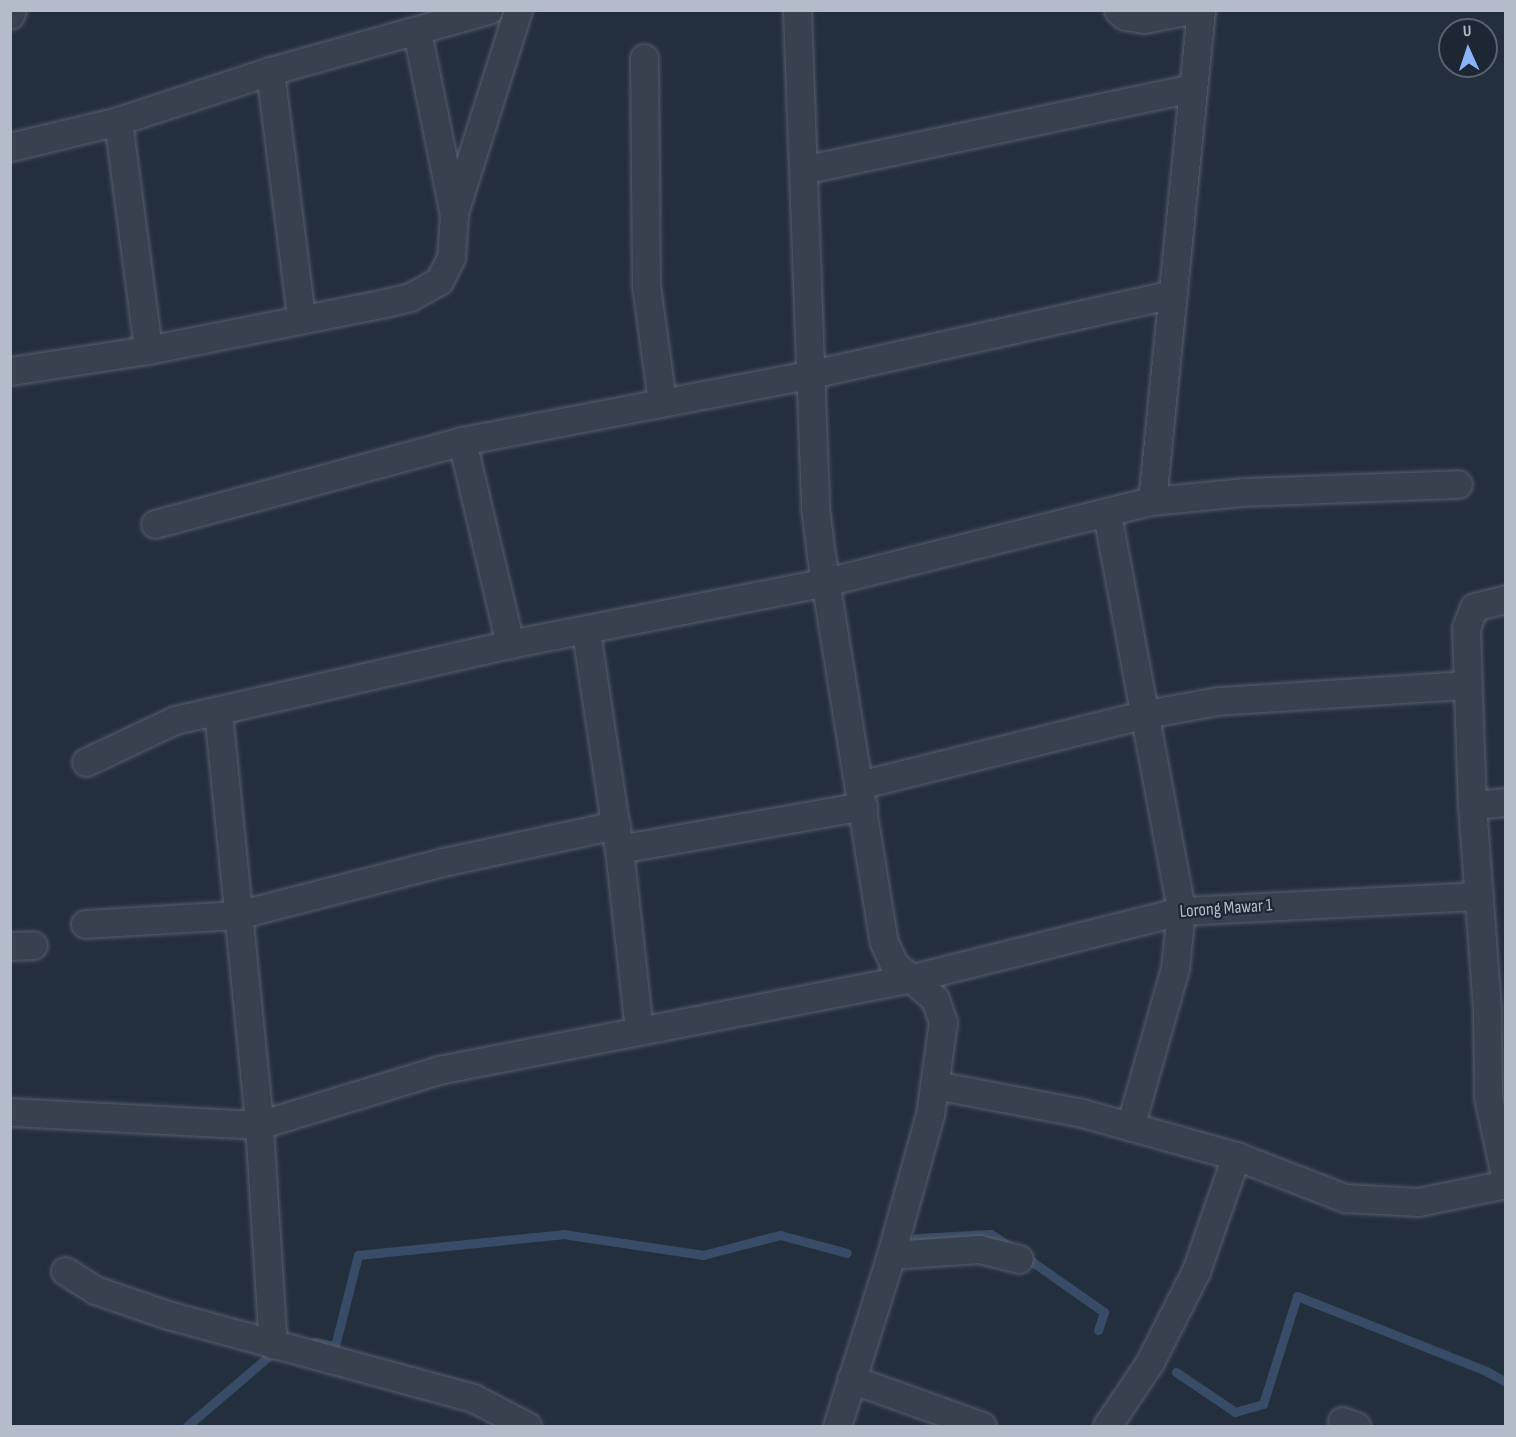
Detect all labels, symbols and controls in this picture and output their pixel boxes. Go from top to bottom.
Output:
north arrow [1438,18,1498,78]
text: U [1462,22,1472,41]
street label: Lorong Mawar 1 [1179,895,1273,923]

